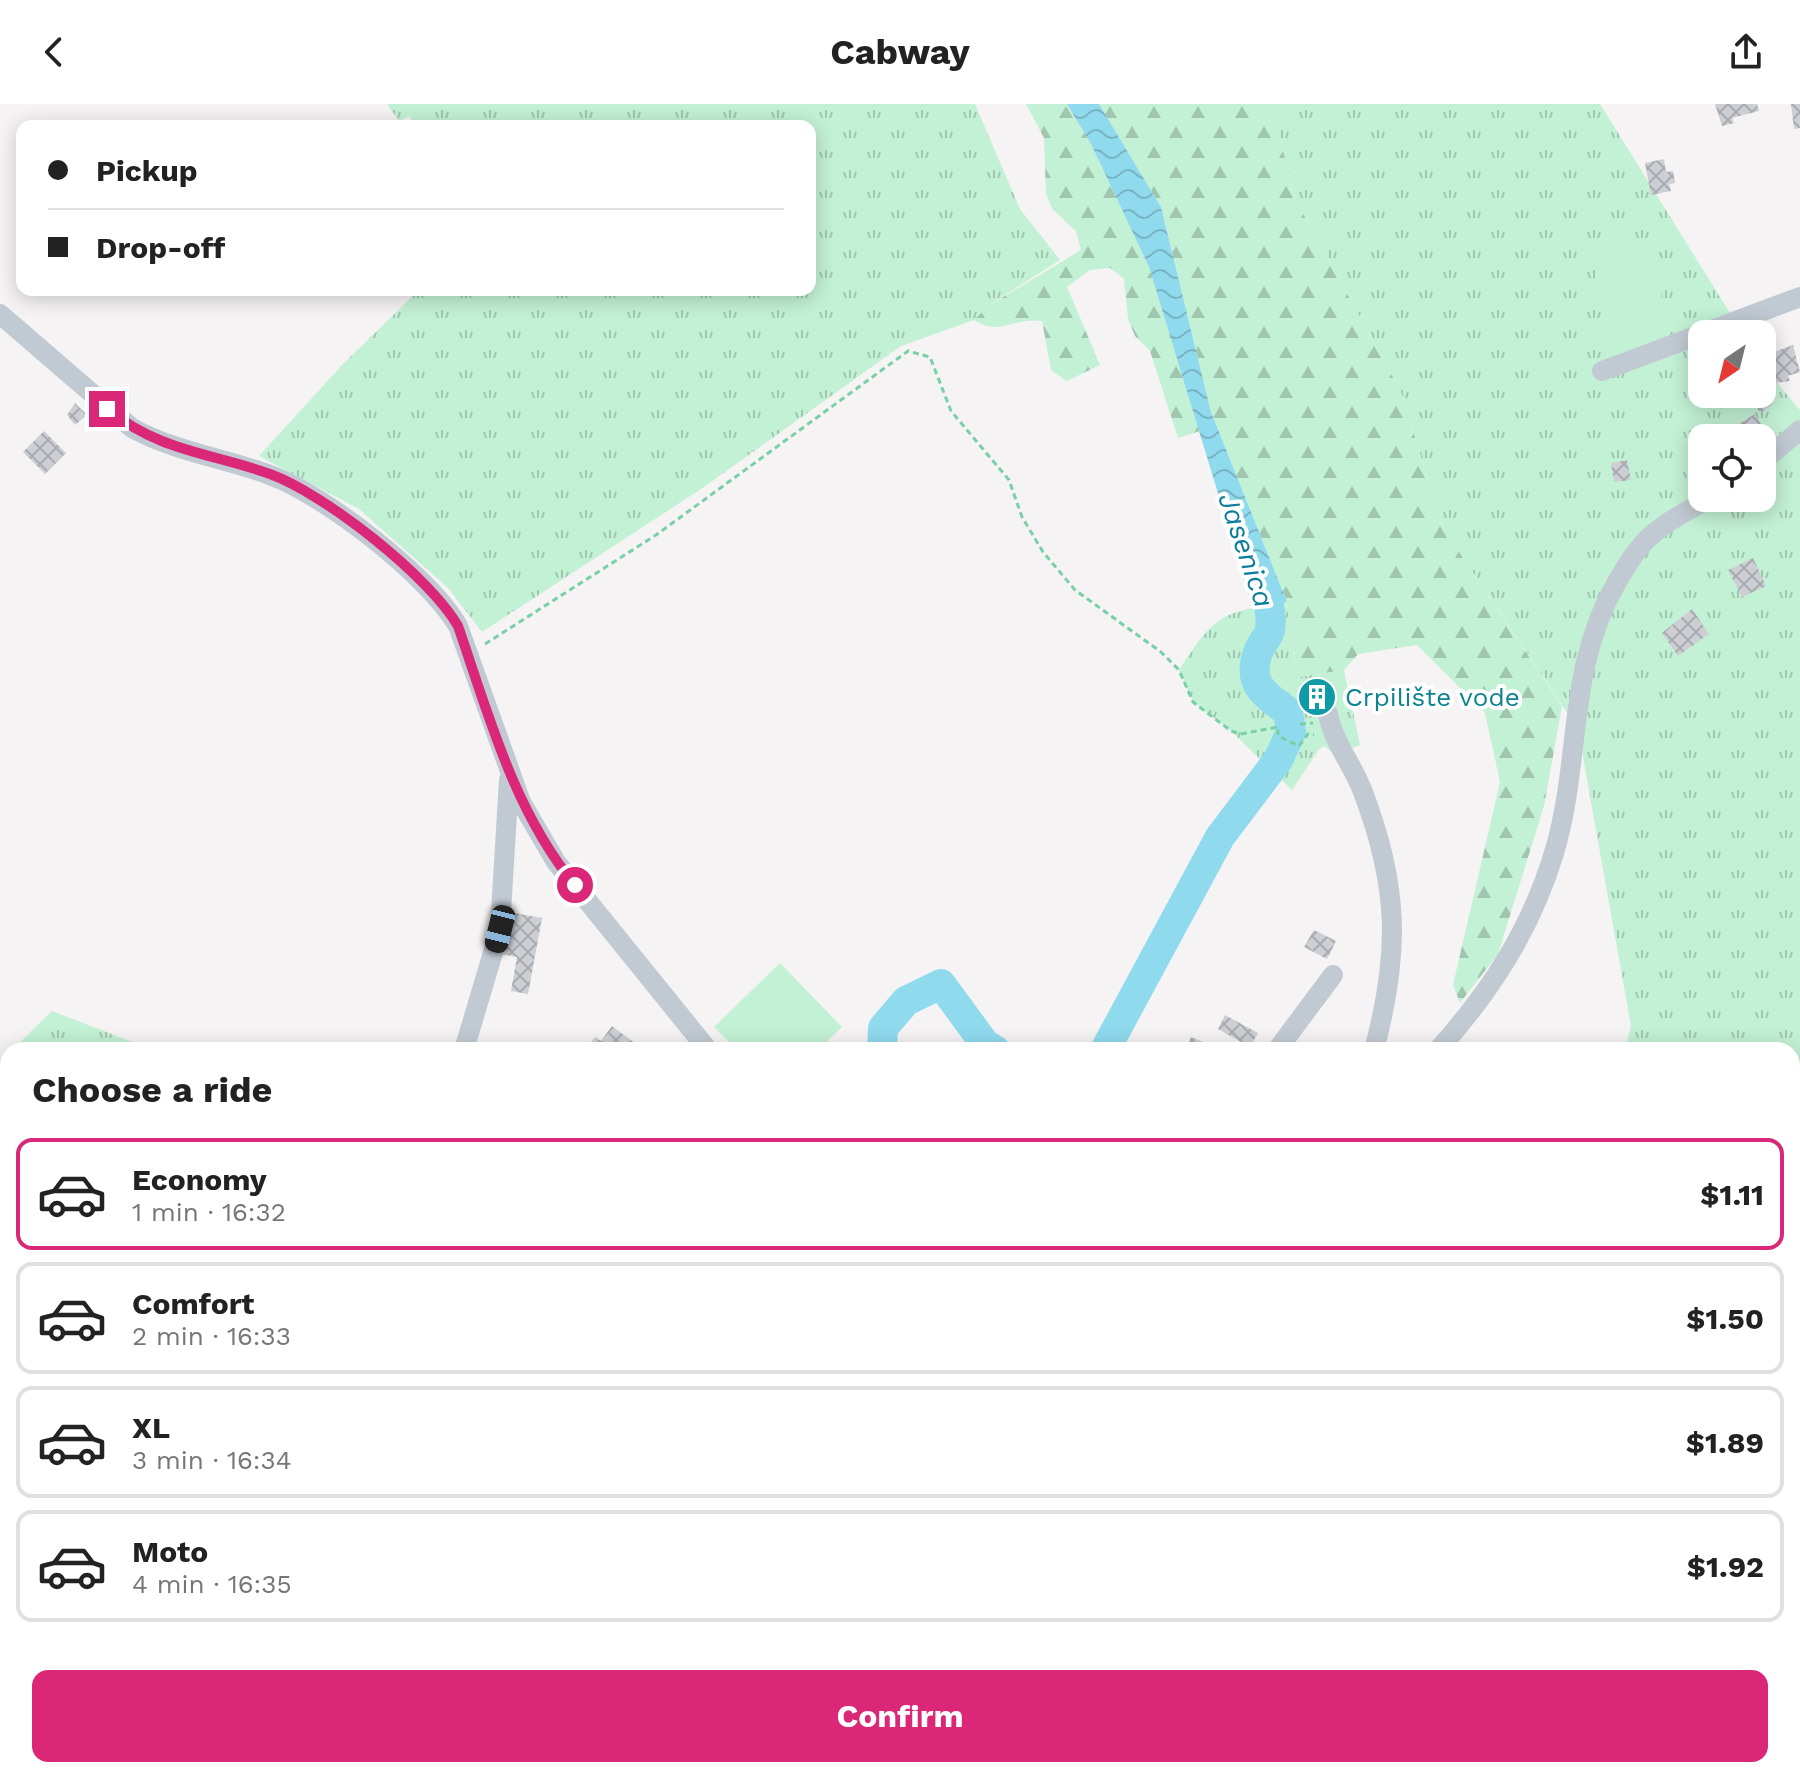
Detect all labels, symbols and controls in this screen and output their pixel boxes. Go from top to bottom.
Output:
icon: back [32,30,76,74]
icon: share [1724,30,1768,74]
text: Cabway [830,31,970,73]
text: Pickup [96,153,198,188]
text: Drop-off [96,230,225,265]
north arrow [1688,320,1776,408]
map controls [1688,320,1776,512]
route end [89,391,125,427]
button: locate [1688,424,1776,512]
water label: Jasenica [1211,489,1281,611]
building icon: Crpilište vode [1296,676,1338,718]
place label: Crpilište vode [1345,682,1520,712]
route start [557,867,593,903]
car [483,903,517,955]
text: Choose a ride [32,1069,272,1111]
icon: car [36,1158,108,1230]
text: Economy [132,1162,267,1197]
text: $1.11 [1700,1177,1764,1212]
text: 1 min · 16:32 [132,1197,286,1227]
icon: car [36,1282,108,1354]
text: Comfort [132,1286,254,1321]
text: $1.50 [1686,1301,1764,1336]
text: 2 min · 16:33 [132,1321,291,1351]
icon: car [36,1406,108,1478]
text: XL [132,1410,170,1445]
text: $1.89 [1686,1425,1764,1460]
text: 3 min · 16:34 [132,1445,292,1475]
icon: car [36,1530,108,1602]
text: Moto [132,1534,208,1569]
text: $1.92 [1687,1549,1764,1584]
text: 4 min · 16:35 [132,1569,292,1599]
button: Confirm [32,1670,1768,1762]

